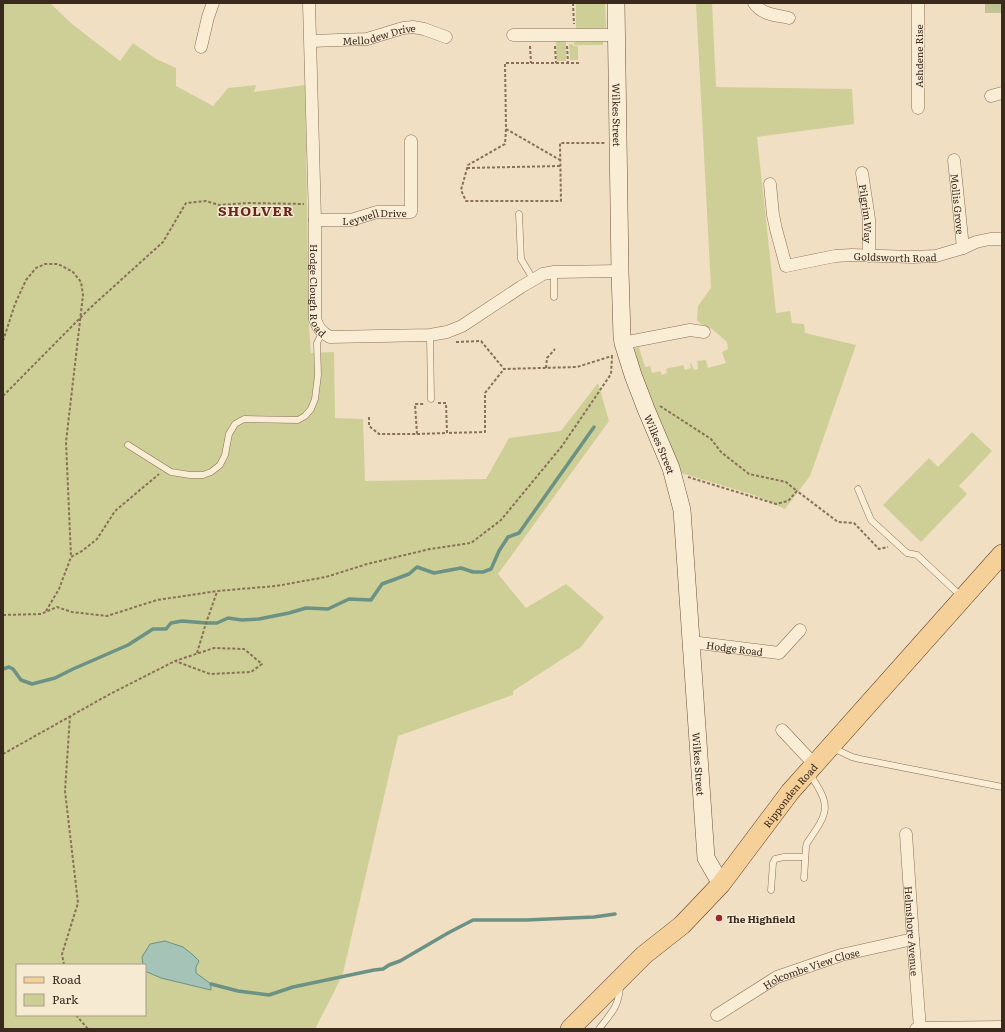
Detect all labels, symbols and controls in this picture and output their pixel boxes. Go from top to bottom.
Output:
street label: Mellodew Drive [342,19,417,47]
street label: Ashdene Rise [911,24,926,88]
street label: Wilkes Street [610,83,626,147]
street label: Mollis Grove [948,173,969,235]
street label: Pilgrim Way [856,183,877,243]
district label: SHOLVER [218,200,294,220]
street label: Leywell Drive [342,204,407,228]
street label: Hodge Clough Road [308,244,330,340]
street label: Goldsworth Road [853,248,937,265]
street label: Wilkes Street [641,412,680,475]
street label: Hodge Road [705,636,764,658]
street label: Wilkes Street [690,732,709,796]
street label: Ripponden Road [759,759,820,830]
street label: Helmshore Avenue [902,885,923,976]
place label: The Highfield [727,911,796,926]
marker: The Highfield [714,913,724,923]
street label: Holcombe View Close [759,944,861,992]
legend [16,964,146,1016]
text: Road [52,970,82,988]
text: Park [52,990,79,1008]

